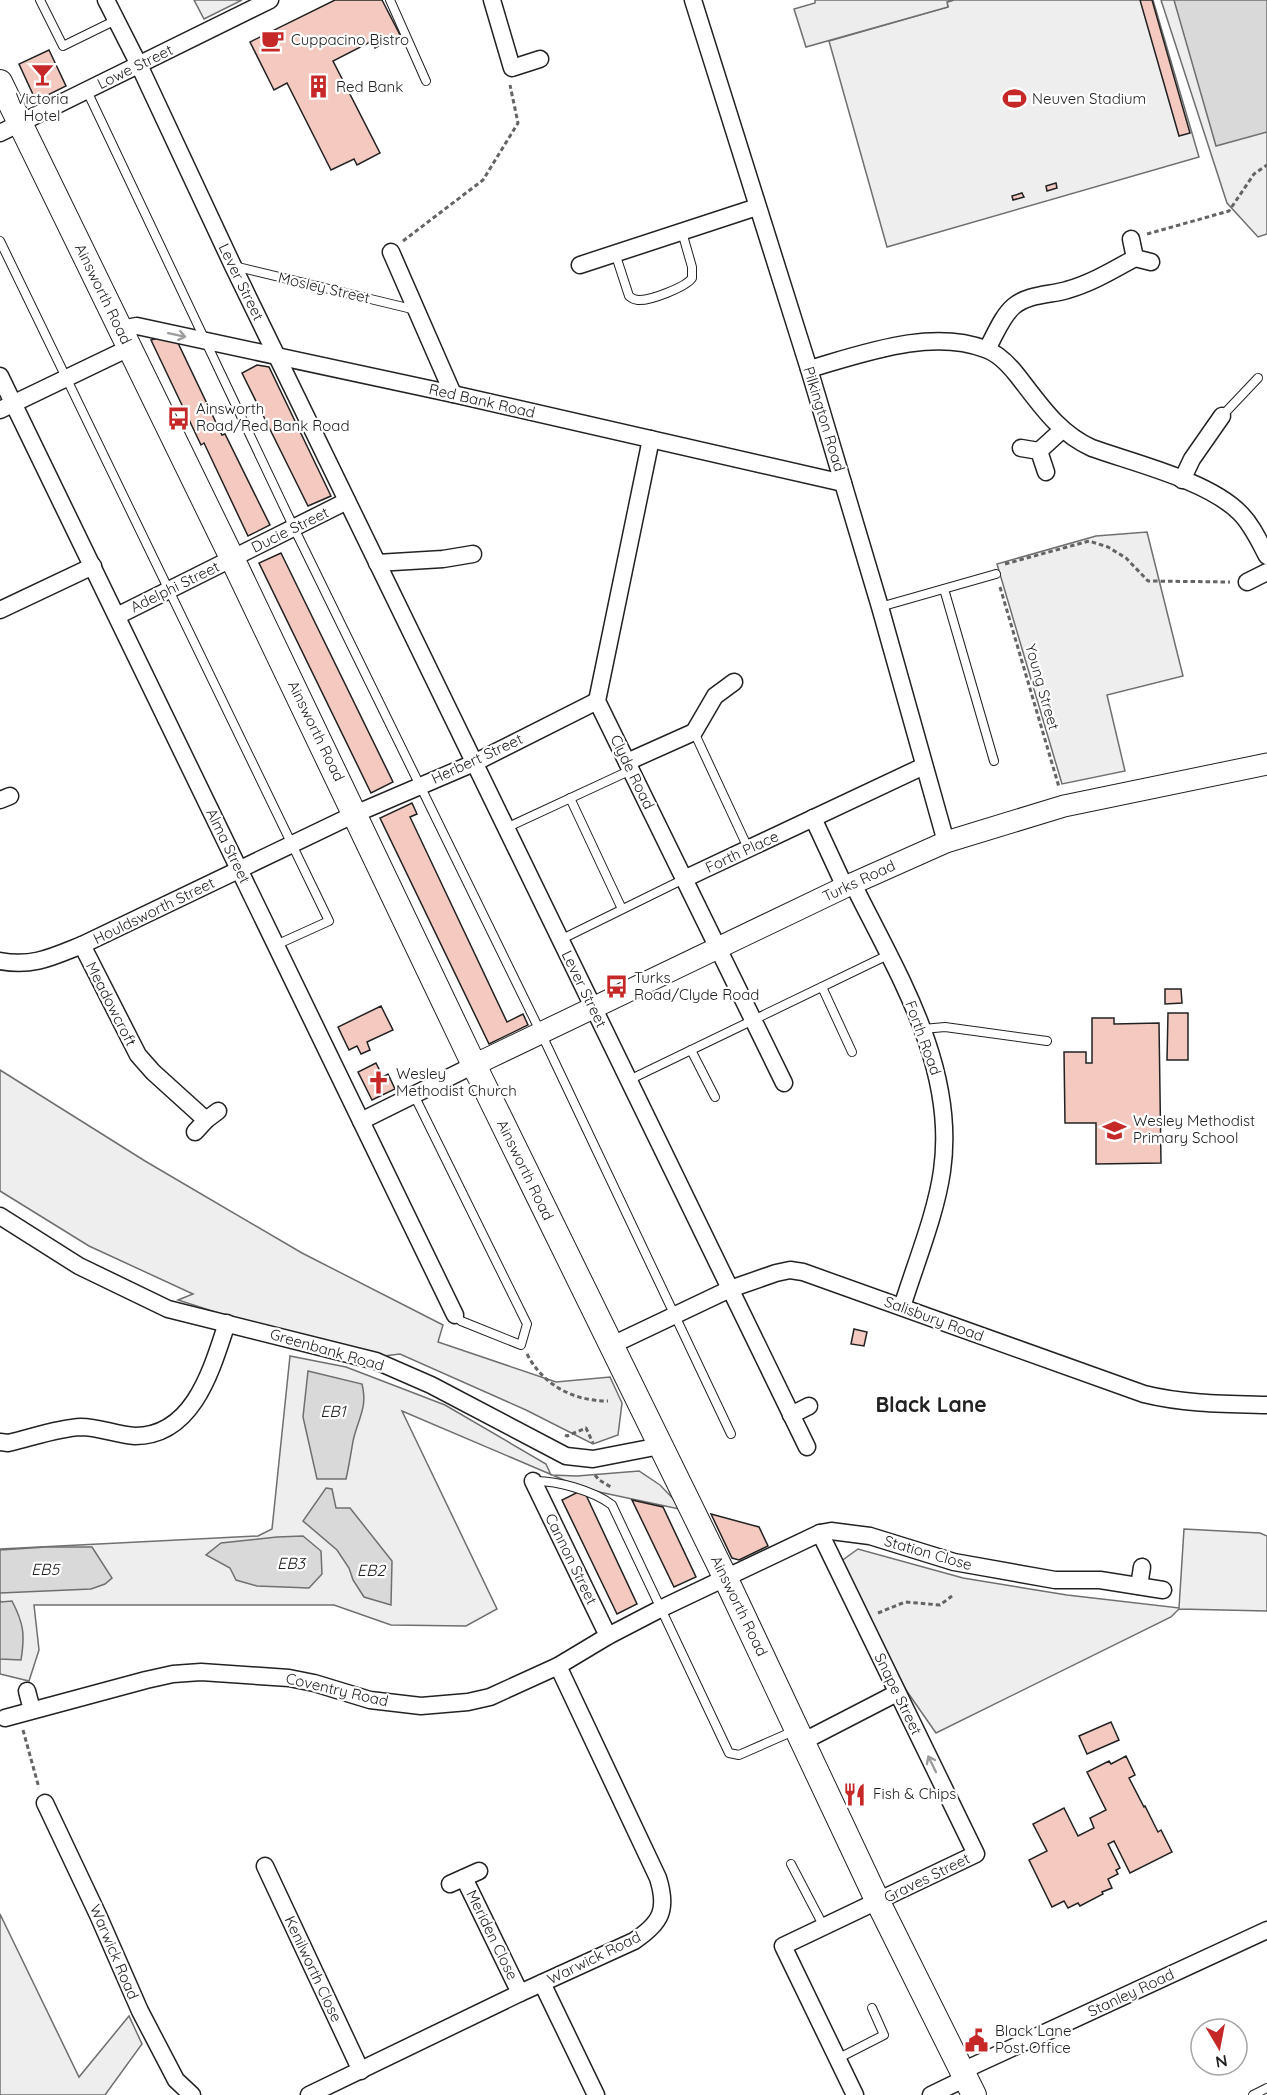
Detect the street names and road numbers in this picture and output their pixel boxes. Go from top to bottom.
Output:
street label: Lowe Street [94,40,176,93]
street label: Ainsworth Road [71,240,136,347]
street label: Lever Street [215,240,268,324]
street label: Mosley Street [276,268,372,307]
street label: Pilkington Road [799,364,849,474]
street label: Red Bank Road [427,379,537,422]
street label: Ducie Street [248,503,332,556]
street label: Adelphi Street [127,557,222,616]
street label: Young Street [1021,642,1064,732]
street label: Ainsworth Road [284,677,349,784]
street label: Herbert Street [428,729,525,788]
street label: Clyde Road [606,732,659,812]
street label: Alma Street [202,805,255,886]
street label: Forth Place [702,826,781,877]
street label: Turks Road [819,855,898,906]
street label: Houldsworth Street [90,873,218,948]
street label: Lever Street [558,947,611,1031]
street label: Meadowcroft [82,958,141,1049]
street label: Forth Road [901,998,946,1078]
street label: Ainsworth Road [493,1116,558,1223]
street label: Salisbury Road [882,1292,986,1345]
street label: Greenbank Road [268,1324,386,1375]
street label: Cannon Street [541,1510,602,1607]
street label: Station Close [882,1531,974,1574]
street label: Ainsworth Road [707,1552,772,1659]
street label: Snape Street [870,1650,926,1738]
street label: Coventry Road [284,1669,390,1711]
street label: Graves Street [881,1849,973,1907]
street label: Meriden Close [462,1887,522,1983]
street label: Warwick Road [86,1901,143,2002]
street label: Kenilworth Close [281,1913,346,2025]
street label: Warwick Road [544,1927,644,1988]
street label: Stanley Road [1085,1964,1177,2021]

